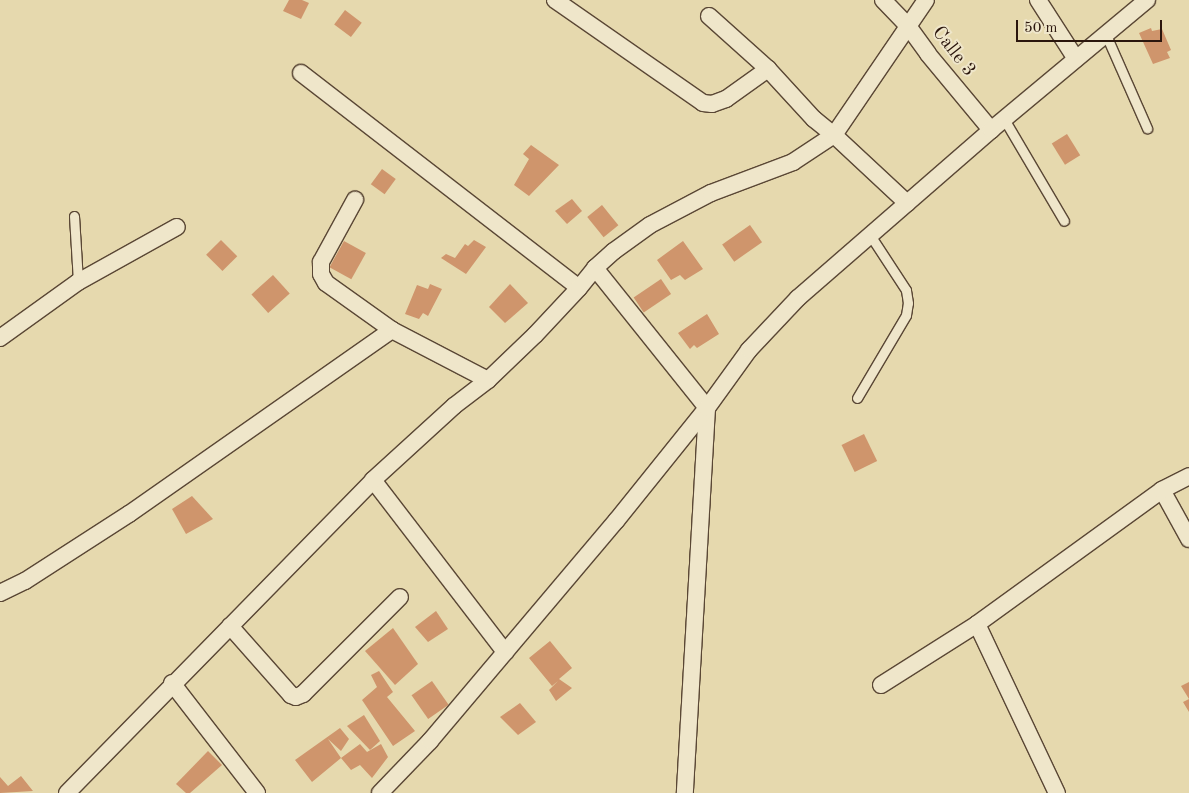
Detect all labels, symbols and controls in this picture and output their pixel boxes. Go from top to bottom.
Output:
scale bar [1019,10,1165,42]
text: 50 m [1024,21,1058,36]
street label: Calle 3 [926,22,980,82]

